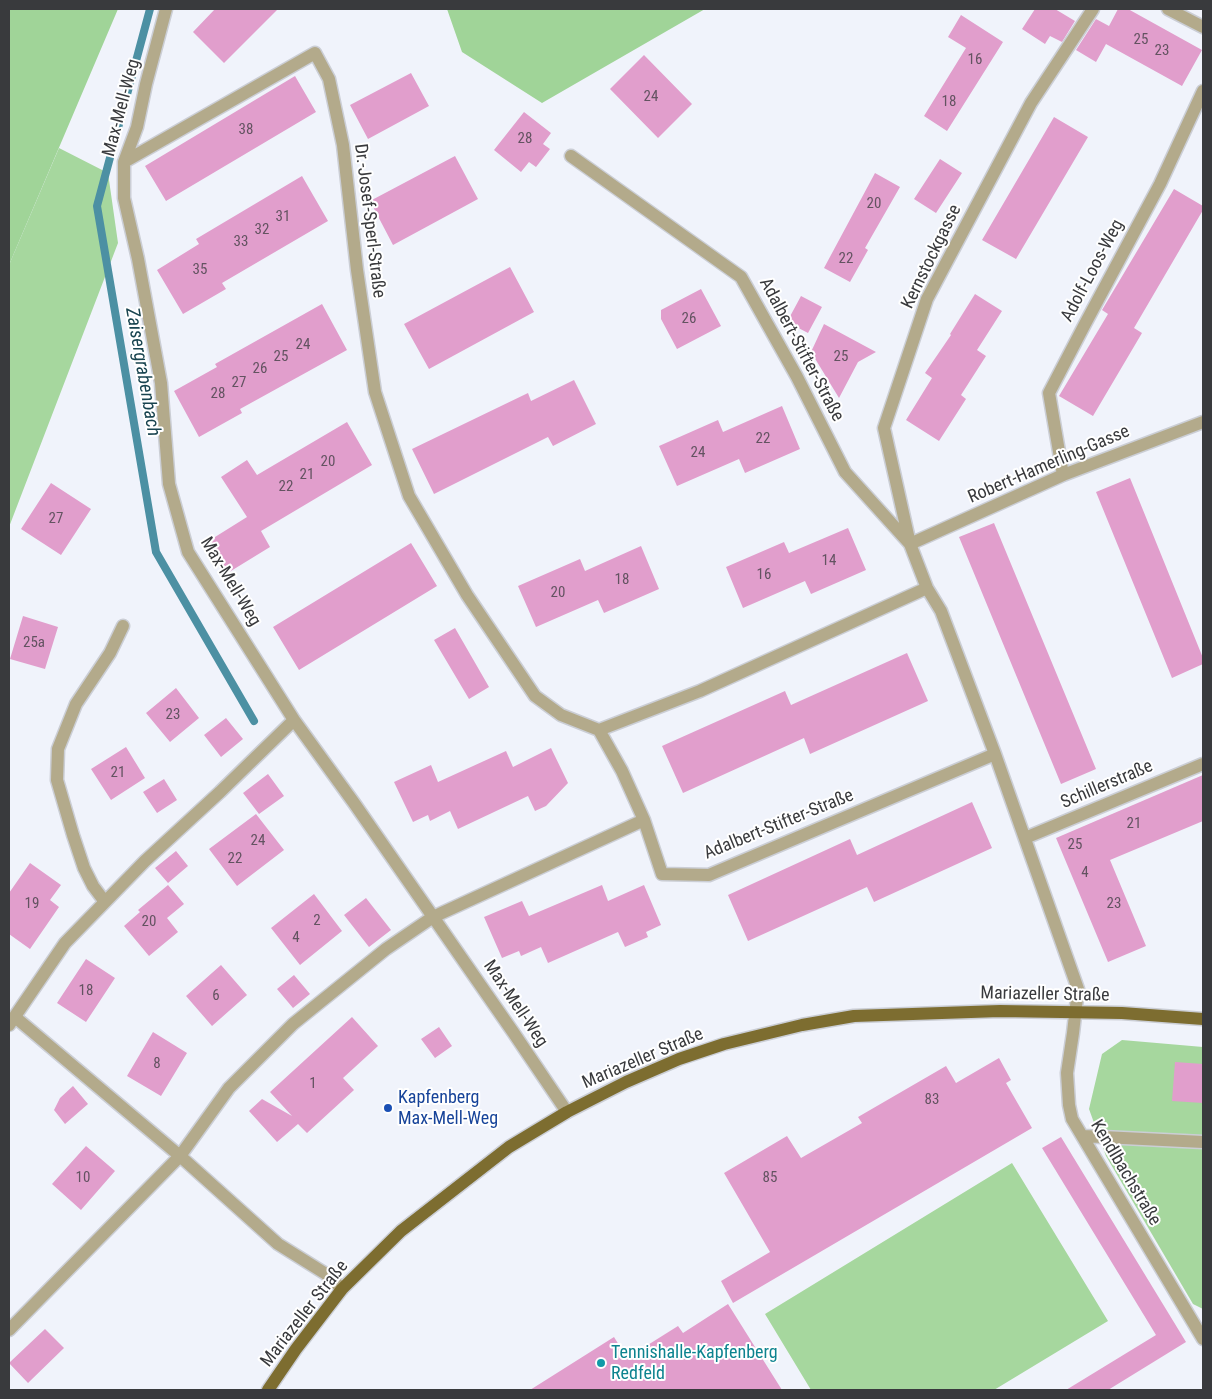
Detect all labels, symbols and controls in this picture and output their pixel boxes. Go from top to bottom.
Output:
house number: 25 [1134,31,1148,49]
house number: 23 [1155,42,1169,60]
house number: 16 [968,51,982,69]
street label: Max-Mell-Weg [99,57,145,159]
house number: 24 [644,88,658,106]
house number: 18 [942,93,956,111]
house number: 38 [239,121,253,139]
house number: 28 [518,130,532,148]
street label: Dr.-Josef-Sperl-Straße [349,143,389,299]
house number: 20 [867,195,881,213]
street label: Kernstockgasse [897,201,967,313]
house number: 31 [276,208,290,226]
street label: Adolf-Loos-Weg [1057,216,1129,326]
house number: 32 [255,221,269,239]
house number: 33 [234,233,248,251]
house number: 22 [839,250,853,268]
house number: 35 [193,261,207,279]
street label: Adalbert-Stifter-Straße [754,274,848,426]
water label: Zaisergrabenbach [119,306,165,438]
house number: 26 [682,310,696,328]
house number: 24 [296,336,310,354]
house number: 25 [274,348,288,366]
house number: 25 [834,348,848,366]
house number: 26 [253,360,267,378]
house number: 27 [232,374,246,392]
house number: 28 [211,385,225,403]
street label: Robert-Hamerling-Gasse [965,421,1133,509]
house number: 22 [756,430,770,448]
house number: 24 [691,444,705,462]
house number: 20 [321,453,335,471]
house number: 21 [300,466,314,484]
house number: 22 [279,478,293,496]
house number: 27 [49,510,63,528]
street label: Max-Mell-Weg [195,534,265,630]
house number: 14 [822,552,836,570]
house number: 16 [757,566,771,584]
house number: 18 [615,571,629,589]
house number: 20 [551,584,565,602]
house number: 25a [23,634,45,652]
house number: 23 [166,706,180,724]
street label: Schillerstraße [1058,756,1156,814]
house number: 21 [111,764,125,782]
street label: Adalbert-Stifter-Straße [701,785,857,865]
house number: 21 [1127,815,1141,833]
house number: 24 [251,832,265,850]
house number: 25 [1068,836,1082,854]
house number: 22 [228,850,242,868]
house number: 4 [1081,864,1089,882]
house number: 19 [25,895,39,913]
house number: 23 [1107,895,1121,913]
house number: 2 [313,912,321,930]
house number: 20 [142,913,156,931]
house number: 4 [292,929,300,947]
street label: Max-Mell-Weg [478,956,552,1052]
house number: 18 [79,982,93,1000]
street label: Mariazeller Straße [980,983,1110,1007]
house number: 6 [212,987,220,1005]
street label: Mariazeller Straße [579,1024,707,1094]
house number: 8 [153,1055,161,1073]
house number: 1 [309,1075,317,1093]
place label: Kapfenberg Max-Mell-Weg [398,1087,498,1130]
house number: 83 [925,1091,939,1109]
marker: Kapfenberg Max-Mell-Weg [382,1102,394,1114]
street label: Kendlbachstraße [1085,1116,1165,1230]
house number: 10 [76,1169,90,1187]
house number: 85 [763,1169,777,1187]
street label: Mariazeller Straße [257,1256,353,1372]
place label: Tennishalle-Kapfenberg Redfeld [611,1342,778,1385]
marker: Tennishalle-Kapfenberg Redfeld [595,1357,607,1369]

